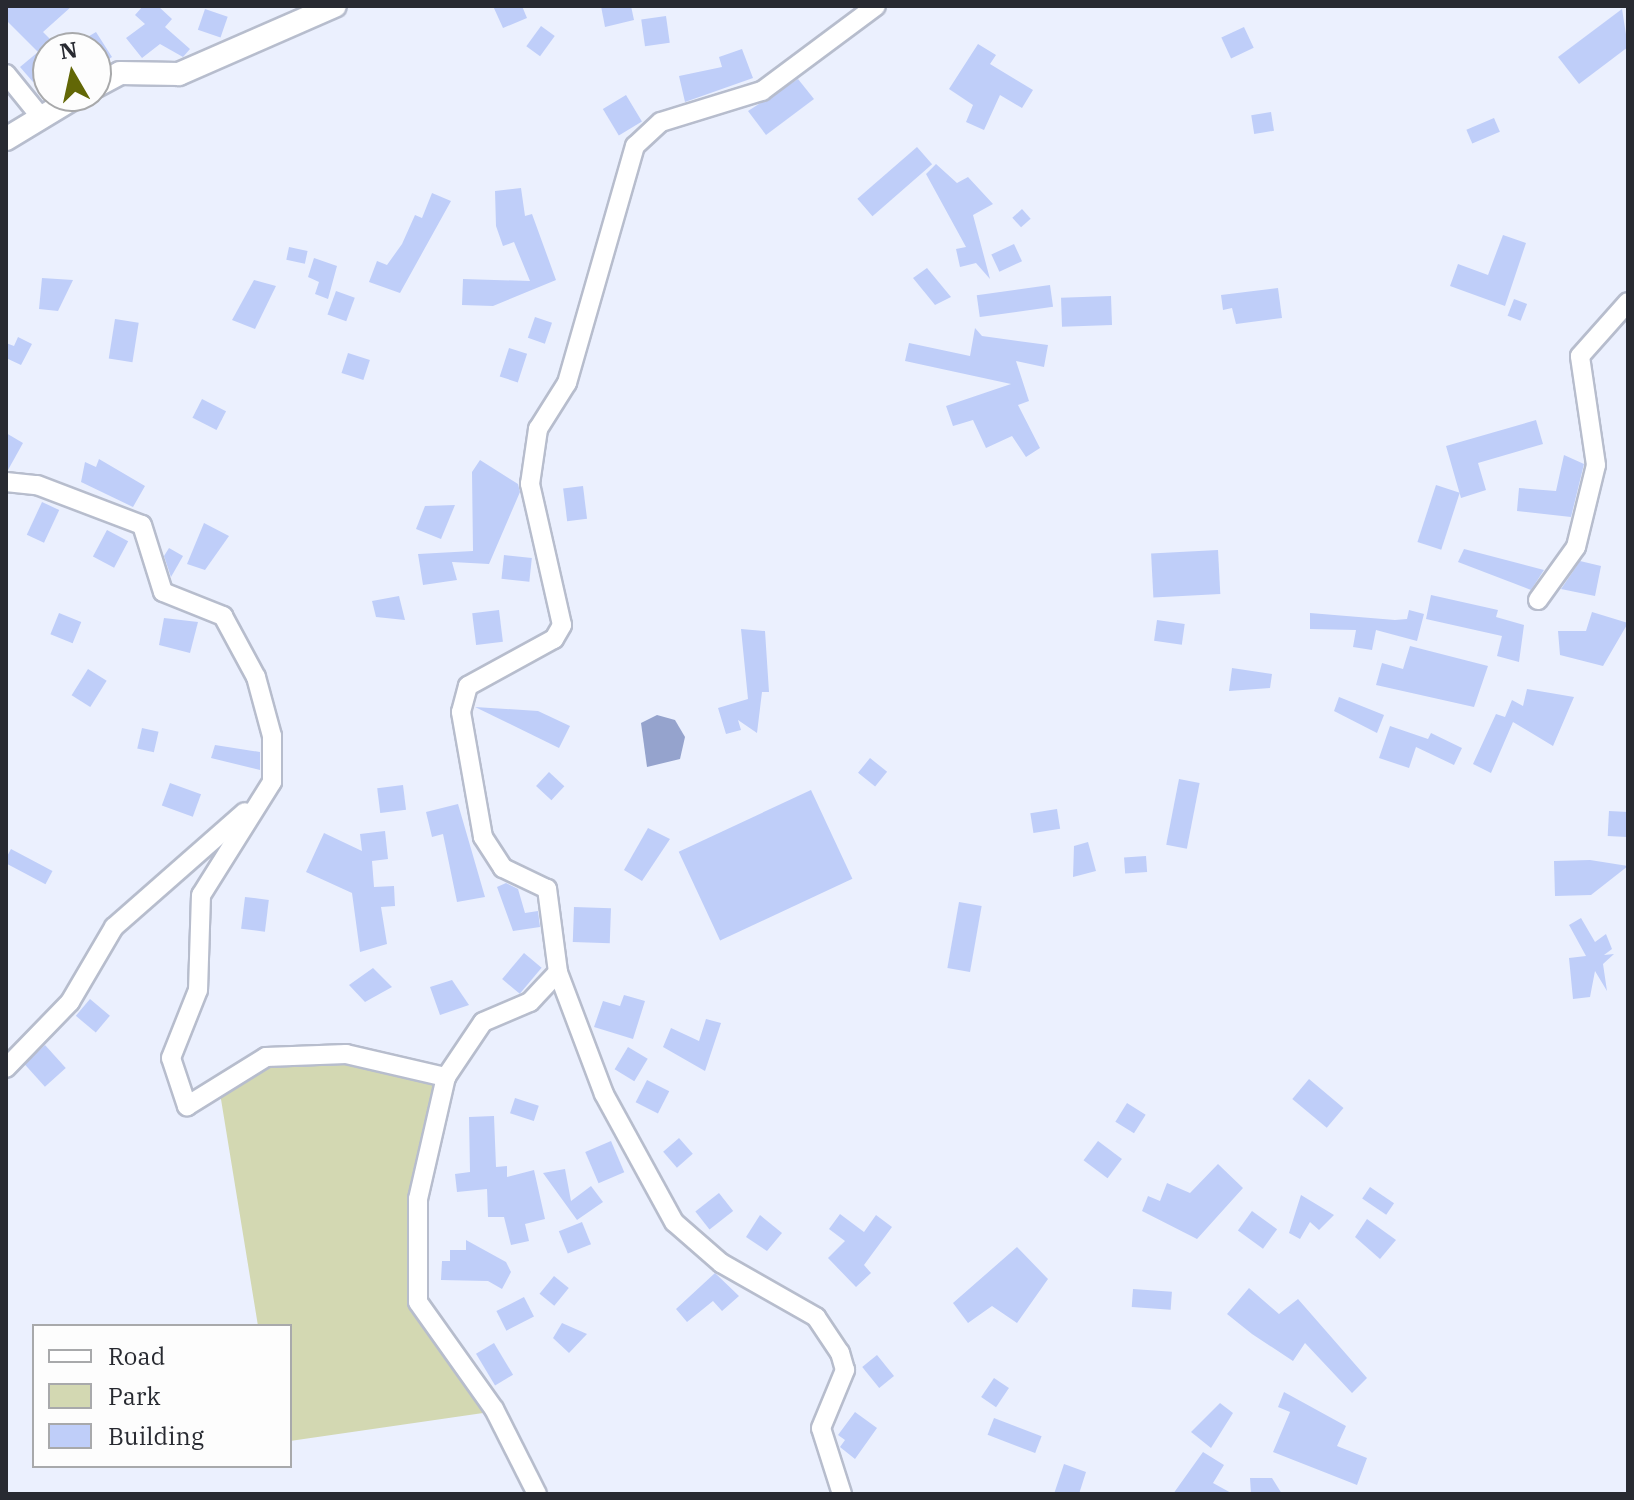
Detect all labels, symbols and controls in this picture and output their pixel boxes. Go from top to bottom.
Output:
north arrow [32,32,112,112]
text: N [58,34,79,65]
legend [32,1324,292,1468]
text: Road [108,1340,165,1372]
text: Park [108,1380,160,1412]
text: Building [108,1420,204,1452]

